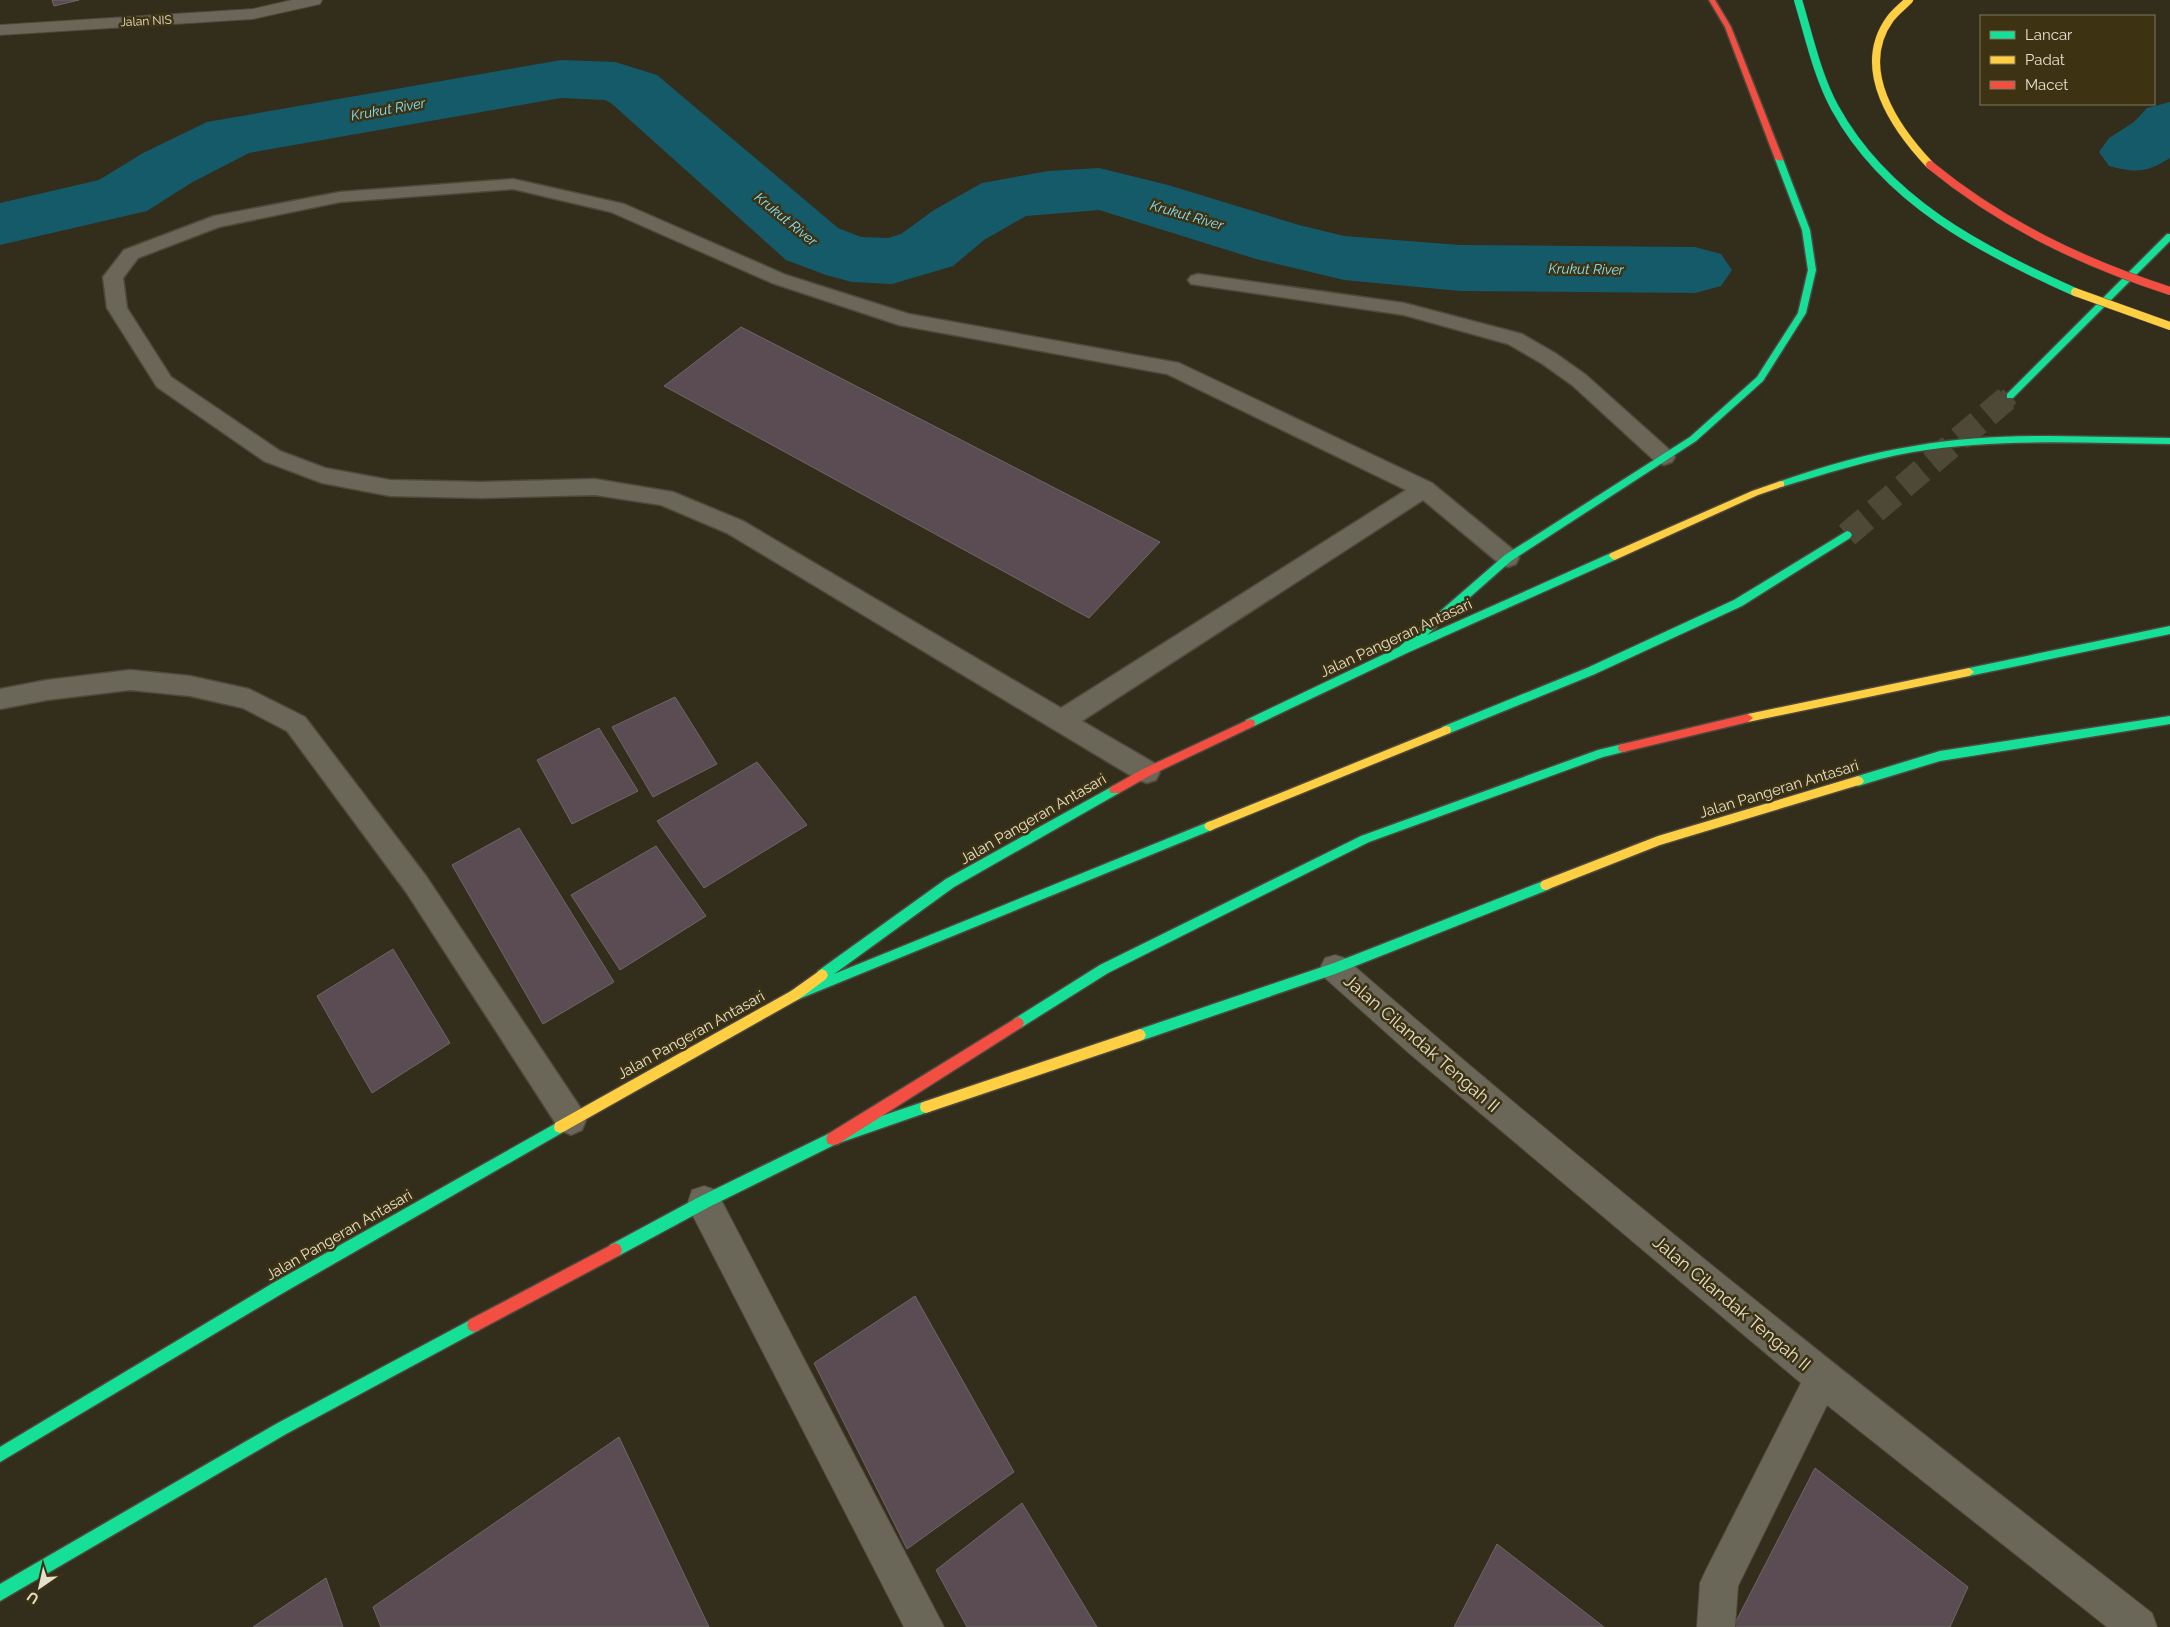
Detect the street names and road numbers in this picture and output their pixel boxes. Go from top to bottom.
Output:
street label: Jalan NIS [120,13,172,29]
street label: Jalan Pangeran Antasari [1317,595,1475,681]
street label: Jalan Pangeran Antasari [1697,756,1861,822]
street label: Jalan Pangeran Antasari [957,770,1109,868]
street label: Jalan Cilandak Tengah II [1340,970,1504,1116]
street label: Jalan Pangeran Antasari [614,987,768,1083]
street label: Jalan Pangeran Antasari [263,1186,415,1284]
street label: Jalan Cilandak Tengah II [1649,1231,1815,1375]

